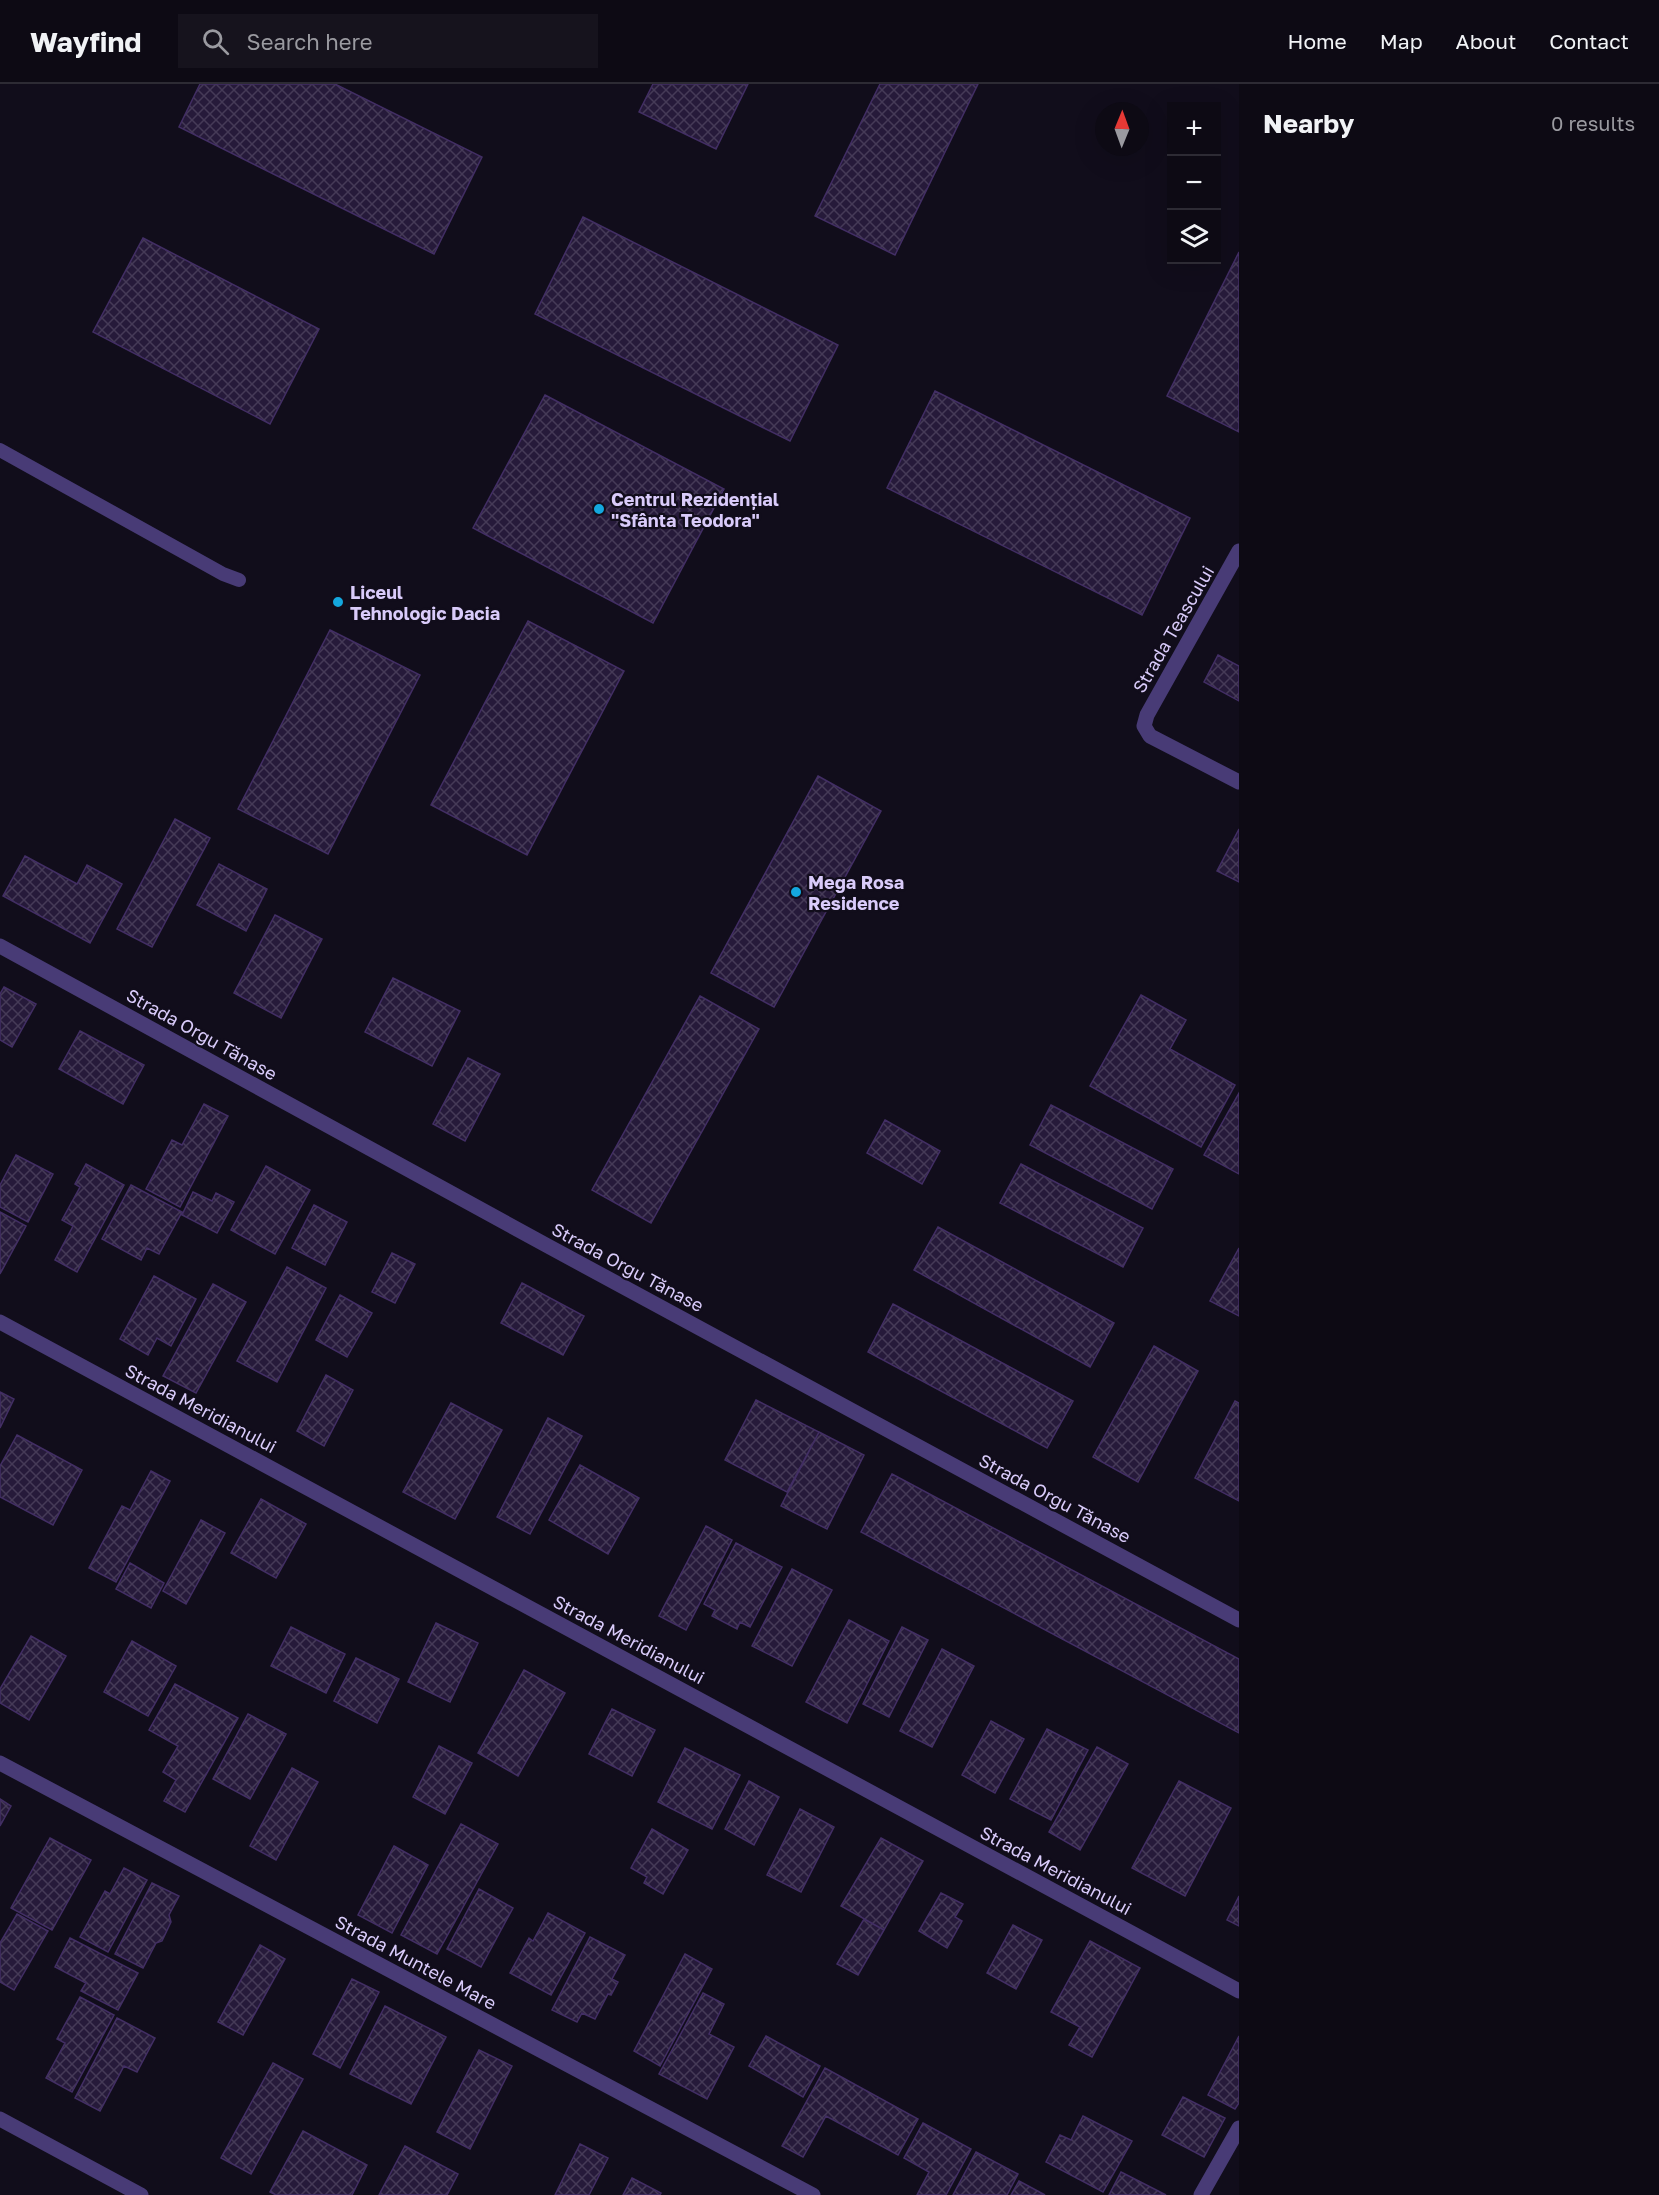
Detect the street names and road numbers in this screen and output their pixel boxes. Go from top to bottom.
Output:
street label: Strada Teascului [1128,562,1218,696]
street label: Strada Orgu Tănase [123,983,281,1085]
street label: Strada Orgu Tănase [548,1218,708,1316]
street label: Strada Meridianului [122,1359,280,1457]
street label: Strada Orgu Tănase [975,1449,1135,1547]
street label: Strada Meridianului [550,1590,708,1688]
street label: Strada Meridianului [977,1821,1135,1919]
street label: Strada Muntele Mare [332,1910,500,2014]

